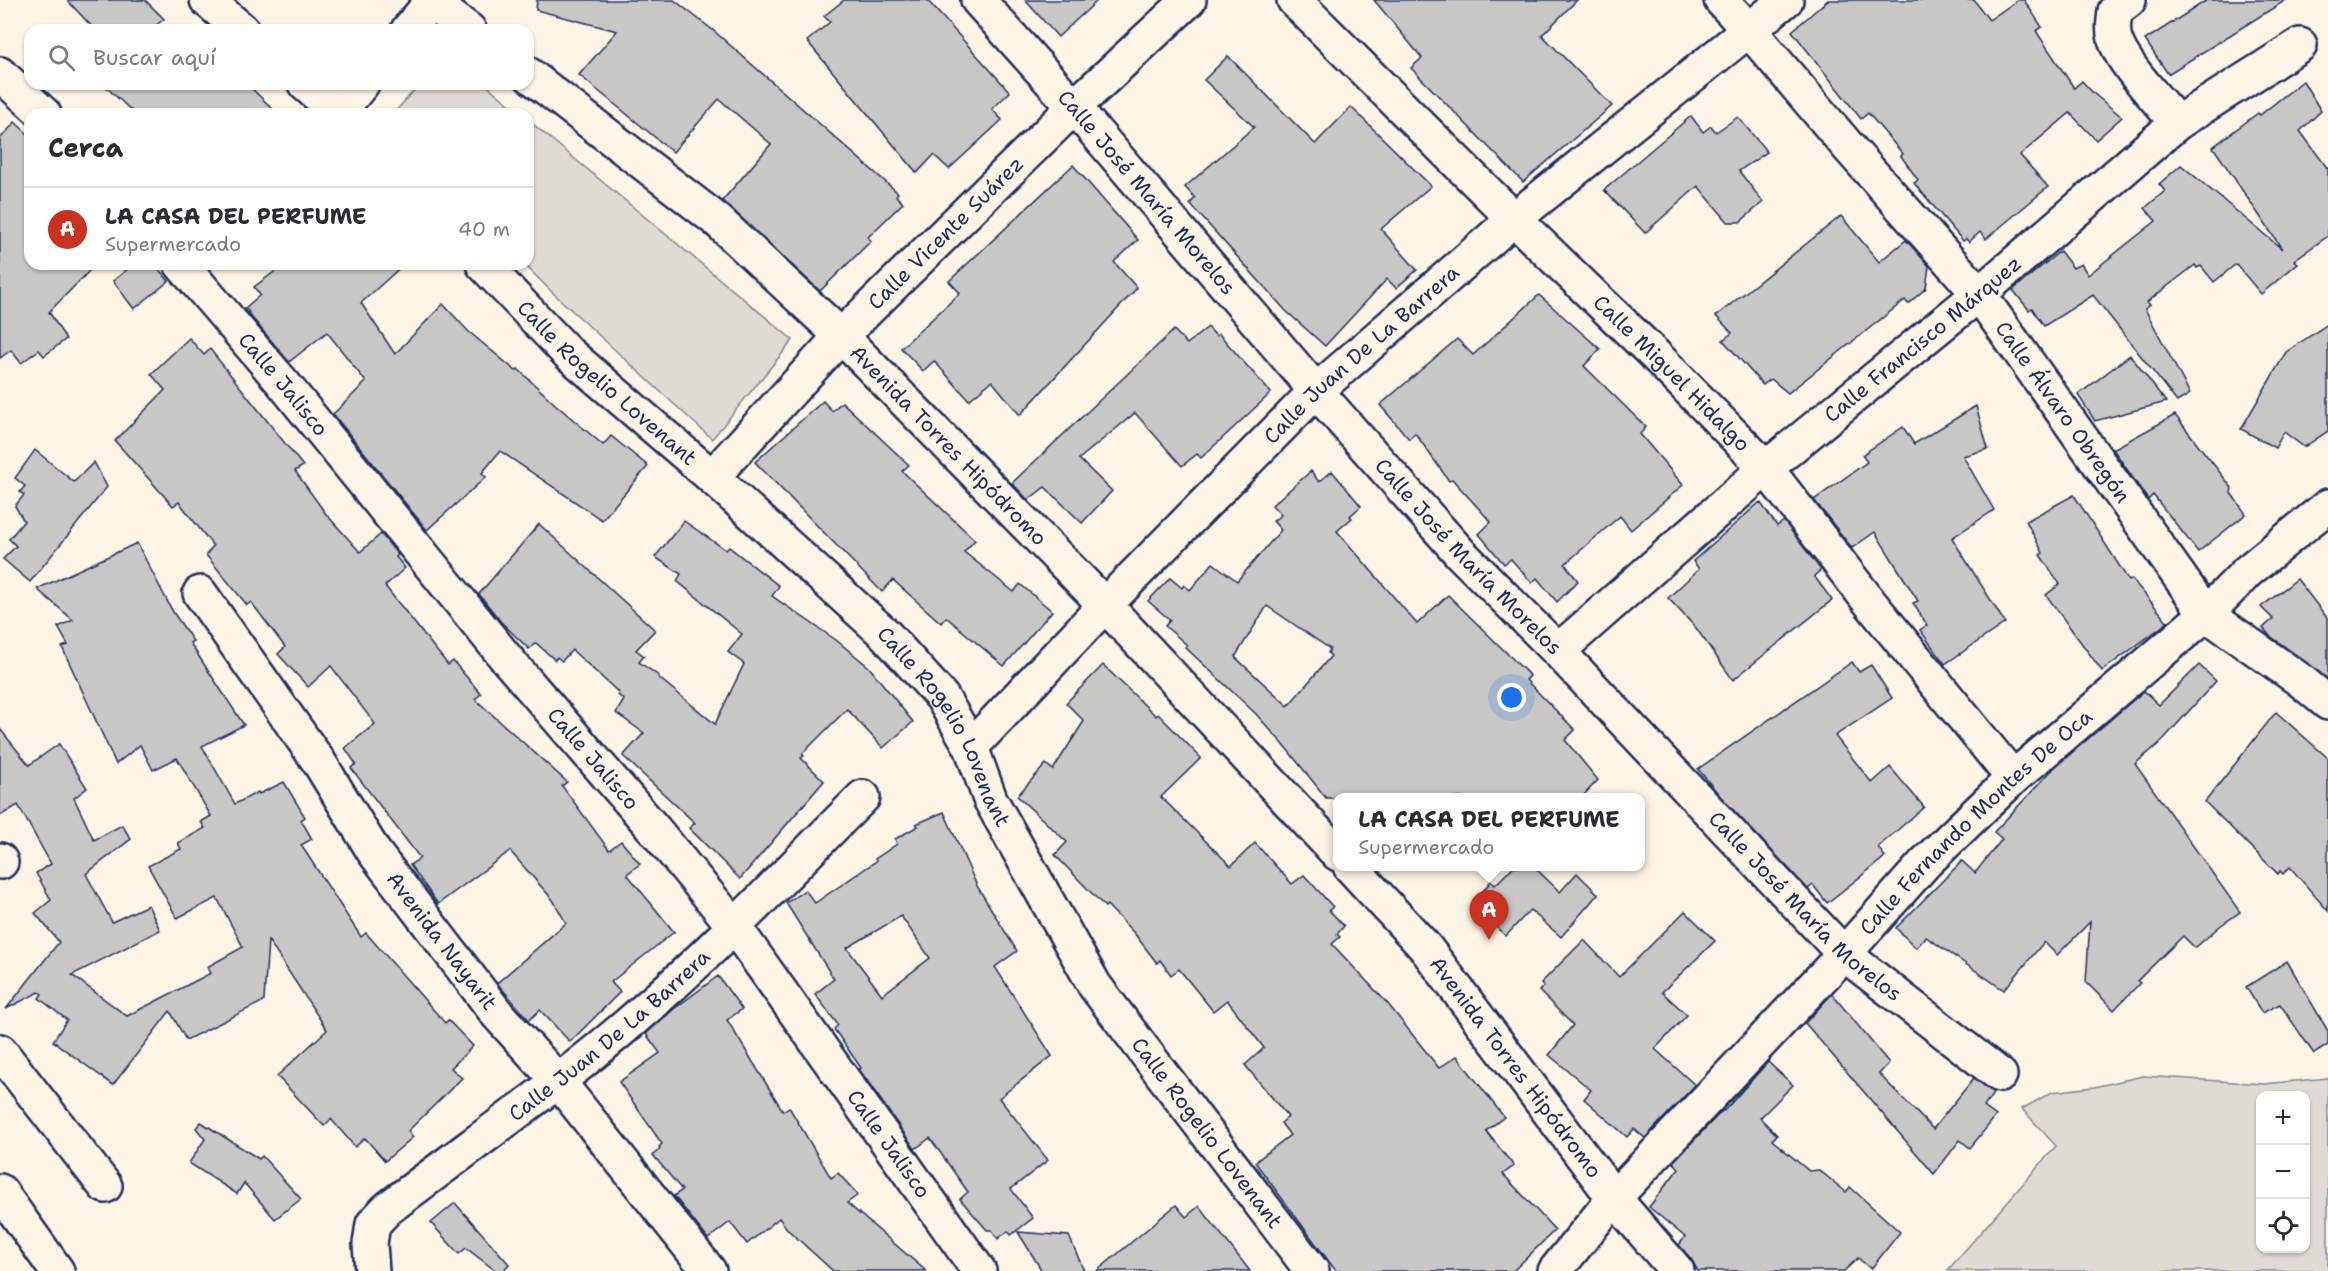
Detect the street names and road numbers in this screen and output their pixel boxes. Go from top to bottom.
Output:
street label: Calle José María Morelos [1051,84,1242,301]
street label: Calle Vicente Suárez [862,150,1030,316]
street label: Calle Francisco Márquez [1818,249,2027,429]
street label: Calle Juan De La Barrera [1257,259,1465,450]
street label: Calle Miguel Hidalgo [1587,289,1756,458]
street label: Calle Rogelio Lovenant [511,294,703,472]
street label: Calle Álvaro Obregón [1989,316,2137,509]
street label: Calle Jalisco [232,327,335,442]
street label: Avenida Torres Hipódromo [844,339,1053,552]
street label: Calle José María Morelos [1368,452,1568,661]
street label: Calle Rogelio Lovenant [871,620,1017,832]
street label: Calle Jalisco [541,702,645,816]
street label: Calle Fernando Montes De Oca [1853,703,2098,941]
street label: Calle José María Morelos [1702,805,1908,1008]
street label: Avenida Nayarit [380,866,503,1016]
street label: Calle Juan De La Barrera [503,943,716,1128]
street label: Avenida Torres Hipódromo [1423,951,1608,1184]
street label: Calle Rogelio Lovenant [1125,1031,1289,1234]
street label: Calle Jalisco [841,1084,937,1204]

